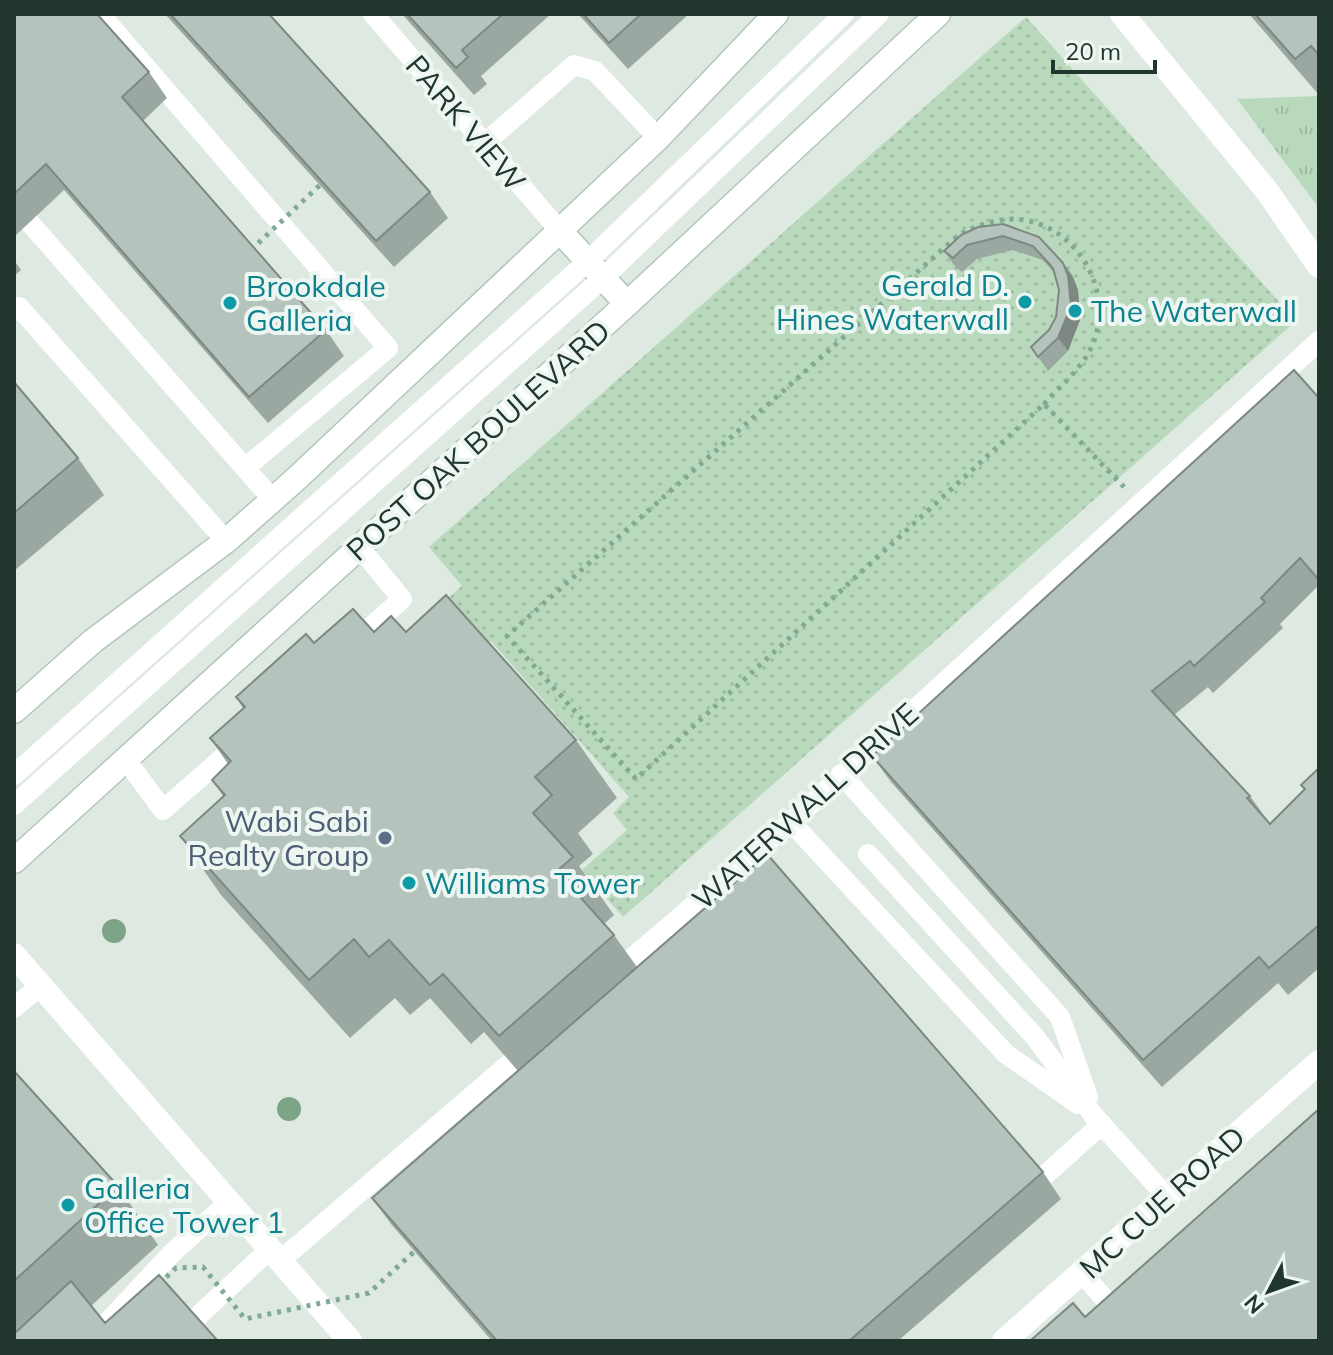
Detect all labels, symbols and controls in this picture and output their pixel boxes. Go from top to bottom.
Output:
scale bar [1053,24,1155,74]
text: 20 m [1065,36,1121,66]
street label: PARK VIEW [398,47,534,199]
place label: Gerald D. Hines Waterwall [776,266,1009,338]
place label: Brookdale Galleria [246,267,386,339]
place label: The Waterwall [1091,292,1297,330]
marker: Gerald D. Hines Waterwall [1016,293,1034,311]
marker: Brookdale Galleria [221,294,239,312]
marker: The Waterwall [1066,302,1084,320]
street label: POST OAK BOULEVARD [338,311,618,569]
street label: WATERWALL DRIVE [684,694,926,918]
place label: Wabi Sabi Realty Group [188,802,369,874]
marker: Wabi Sabi Realty Group [376,829,394,847]
place label: Williams Tower [425,864,640,902]
marker: Williams Tower [400,874,418,892]
street label: MC CUE ROAD [1071,1118,1253,1286]
place label: Galleria Office Tower 1 [84,1169,284,1241]
marker: Galleria Office Tower 1 [59,1196,77,1214]
north arrow [1229,1251,1309,1331]
text: N [1238,1289,1270,1320]

